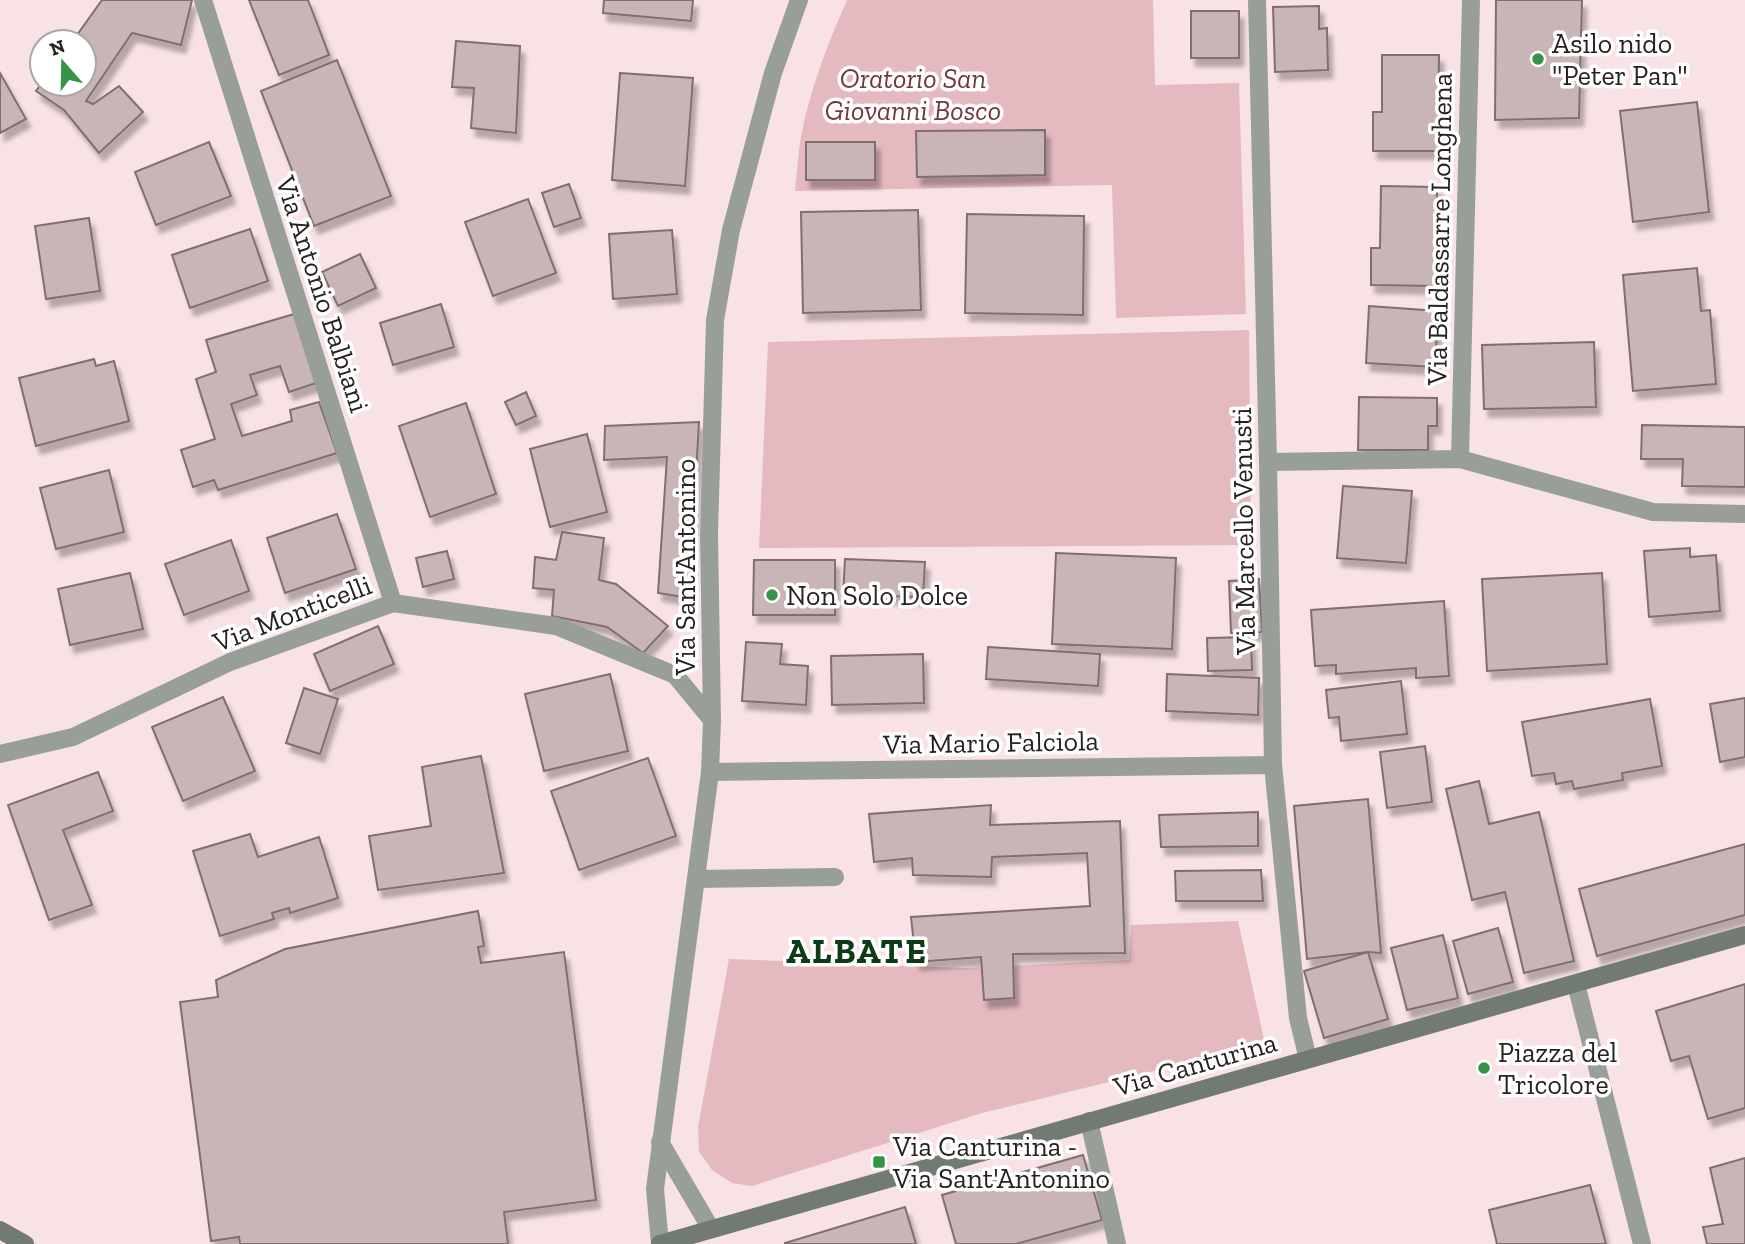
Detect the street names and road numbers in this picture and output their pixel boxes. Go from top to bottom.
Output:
street label: Via Baldassarre Longhena [1420,72,1459,387]
street label: Via Antonio Balbiani [268,171,376,416]
street label: Via Marcello Venusti [1225,407,1262,656]
street label: Via Sant'Antonino [669,459,702,676]
street label: Via Monticelli [207,568,376,659]
street label: Via Mario Falciola [882,724,1100,761]
street label: Via Canturina [1109,1025,1281,1104]

